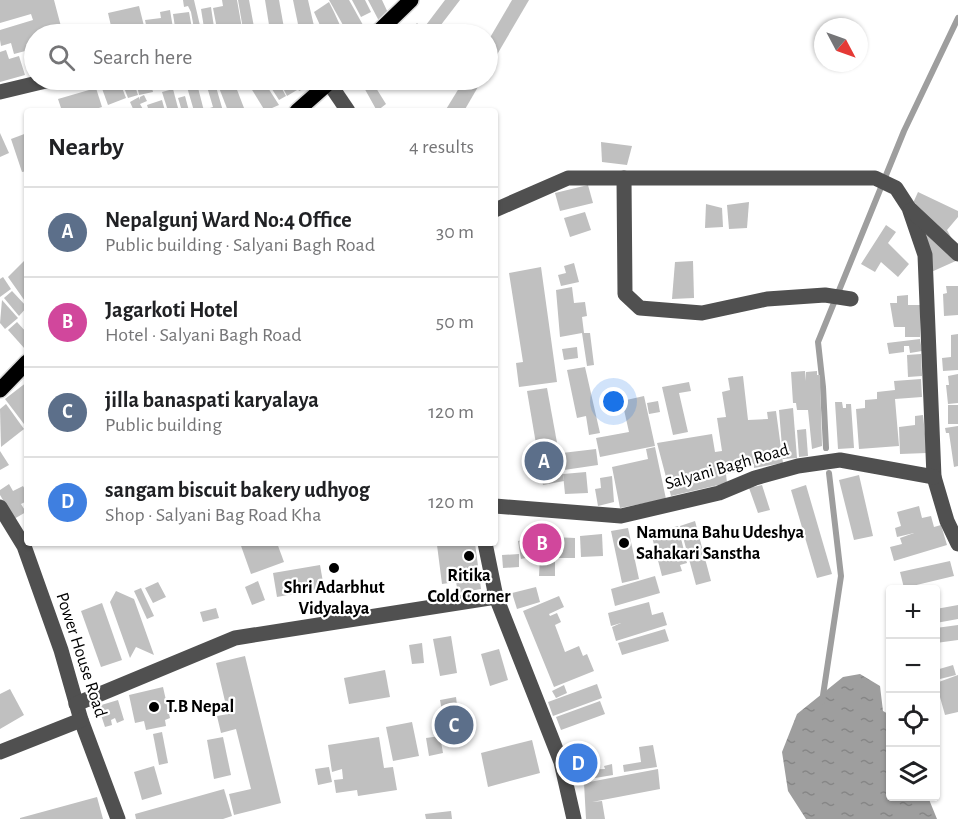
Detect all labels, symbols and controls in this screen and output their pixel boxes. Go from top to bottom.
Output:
north arrow [814,18,868,72]
search box [24,24,498,90]
icon: search [45,41,78,74]
text: Search here [93,46,192,68]
text: Nearby [48,134,124,160]
text: 4 results [409,137,474,157]
text: Nepalgunj Ward No:4 Office [105,209,352,231]
text: A [62,222,74,242]
text: 30 m [436,222,474,242]
text: Public building · Salyani Bagh Road [105,235,375,255]
text: Jagarkoti Hotel [105,299,238,321]
text: B [62,312,73,332]
text: 50 m [436,312,474,332]
text: Hotel · Salyani Bagh Road [105,325,302,345]
your location [599,387,628,416]
text: jilla banaspati karyalaya [105,389,319,411]
text: C [62,402,73,422]
text: 120 m [428,402,474,422]
text: Public building [105,415,222,435]
pin: A [524,438,564,484]
street label: Salyani Bagh Road [663,441,791,493]
text: sangam biscuit bakery udhyog [105,479,370,501]
text: D [61,492,74,512]
text: 120 m [428,492,474,512]
text: Shop · Salyani Bag Road Kha [105,505,321,525]
pin: B [522,520,562,566]
place label: Namuna Bahu Udeshya Sahakari Sanstha [636,524,804,563]
marker: Namuna Bahu Udeshya Sahakari Sanstha [617,536,631,550]
marker: Ritika Cold Corner [462,549,476,563]
marker: Shri Adarbhut Vidyalaya [327,561,341,575]
place label: Ritika Cold Corner [427,567,511,606]
place label: Shri Adarbhut Vidyalaya [283,579,385,618]
map controls [886,585,940,801]
button: + [886,585,940,639]
street label: Power House Road [52,590,110,720]
button: − [886,639,940,693]
button: locate [886,693,940,747]
place label: T.B Nepal [166,698,234,716]
marker: T.B Nepal [147,700,161,714]
pin: C [434,702,474,748]
pin: D [558,740,598,786]
button: layers [886,747,940,801]

